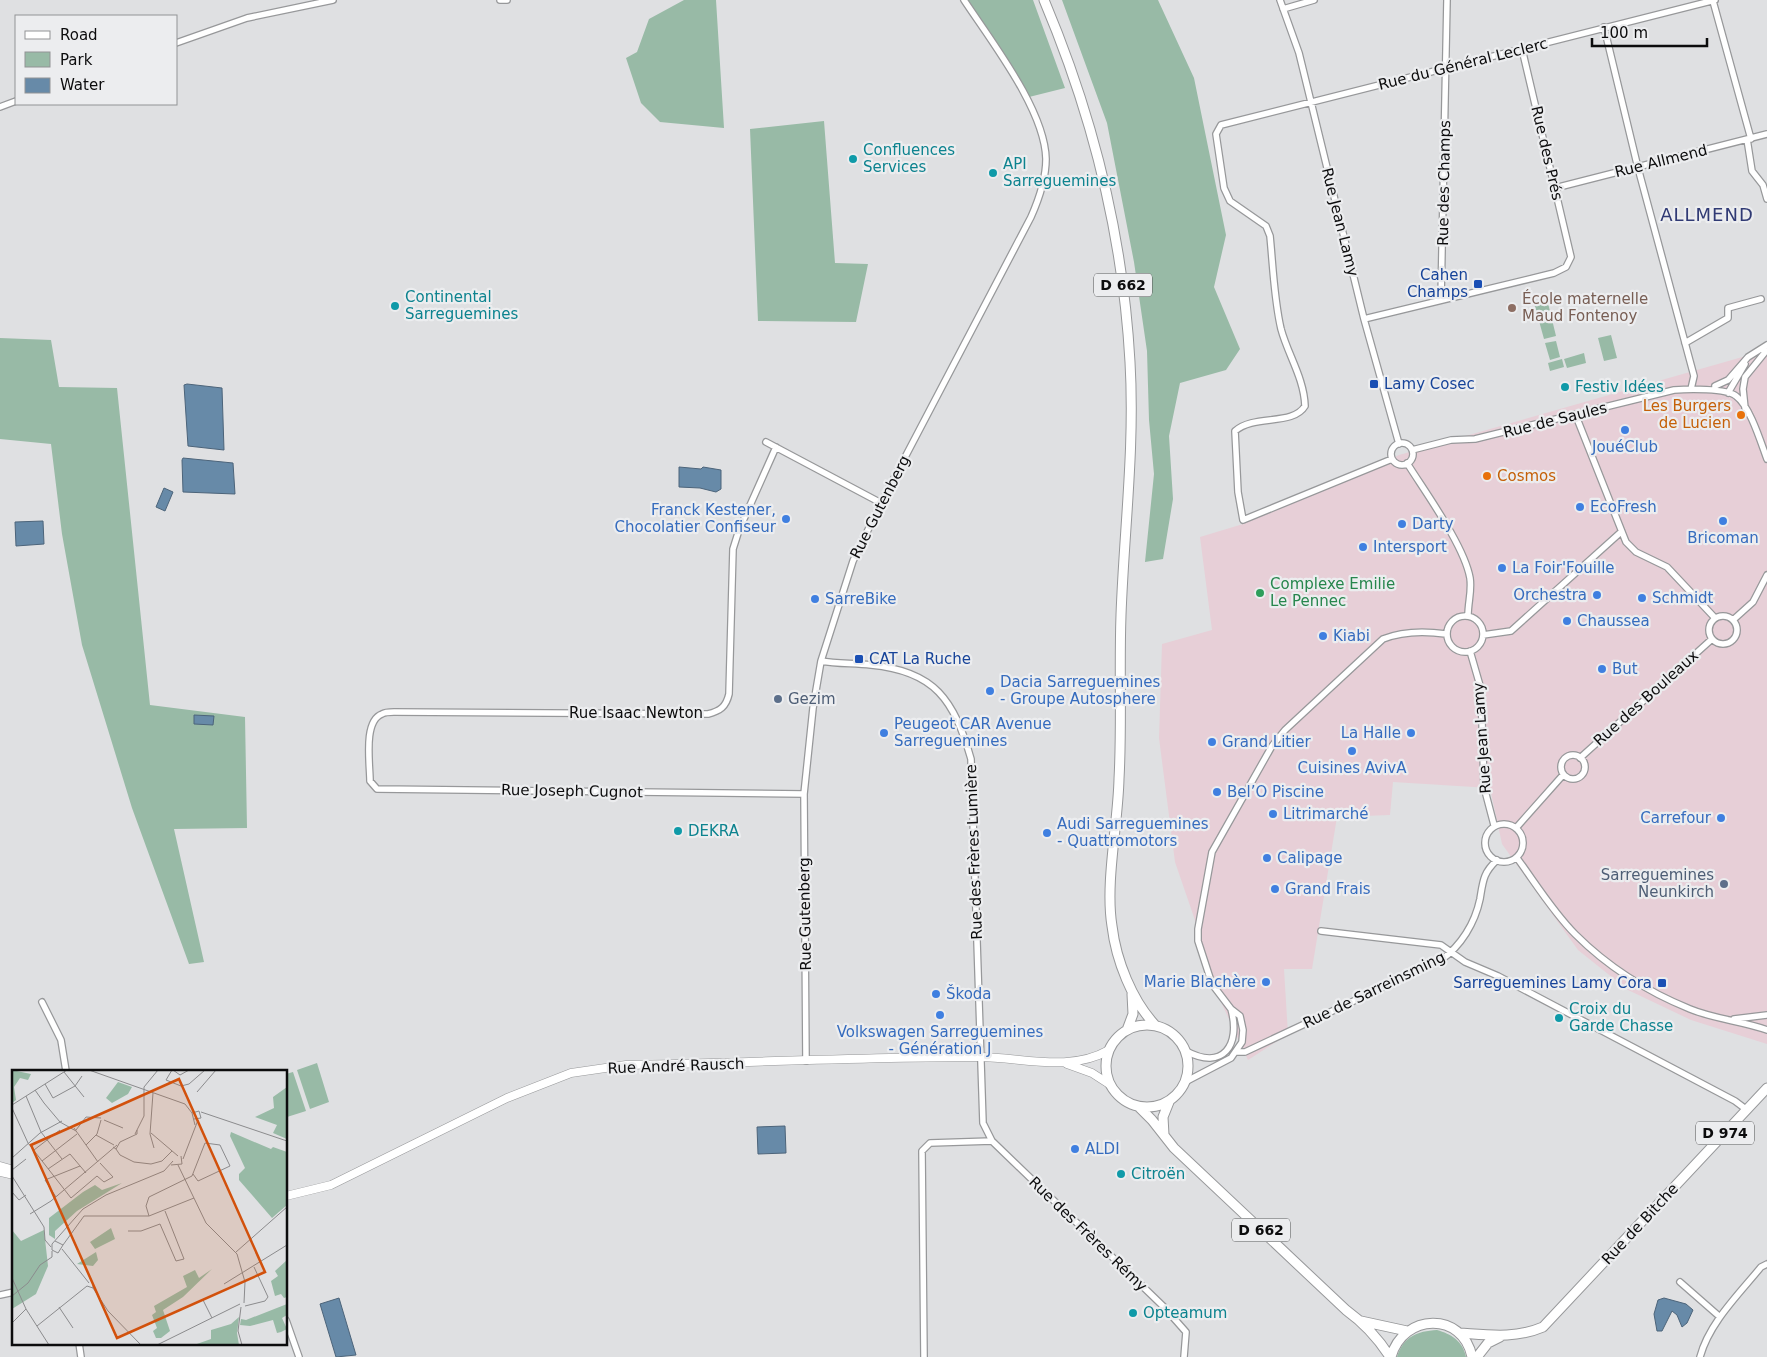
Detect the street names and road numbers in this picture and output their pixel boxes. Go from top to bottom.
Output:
street label: Rue du Général Leclerc [1376,34,1550,94]
street label: Rue des Prés [1527,104,1567,202]
street label: Rue des Champs [1434,120,1454,246]
street label: Rue Allmend [1613,141,1709,181]
street label: Rue Jean Lamy [1318,166,1362,278]
road number: D 662 [1094,274,1152,296]
street label: Rue de Saules [1501,398,1609,442]
street label: Rue Gutenberg [846,452,914,562]
street label: Rue des Bouleaux [1590,646,1702,750]
street label: Rue Jean Lamy [1469,682,1495,794]
street label: Rue Isaac Newton [569,704,703,722]
street label: Rue des Frères Lumière [962,764,986,940]
street label: Rue Joseph Cugnot [501,781,643,801]
street label: Rue Gutenberg [795,857,815,971]
street label: Rue de Sarreinsming [1300,948,1448,1032]
street label: Rue André Rausch [607,1055,745,1077]
road number: D 974 [1696,1122,1754,1144]
street label: Rue des Frères Rémy [1025,1173,1151,1295]
street label: Rue de Bitche [1598,1180,1682,1268]
road number: D 662 [1232,1218,1290,1242]

